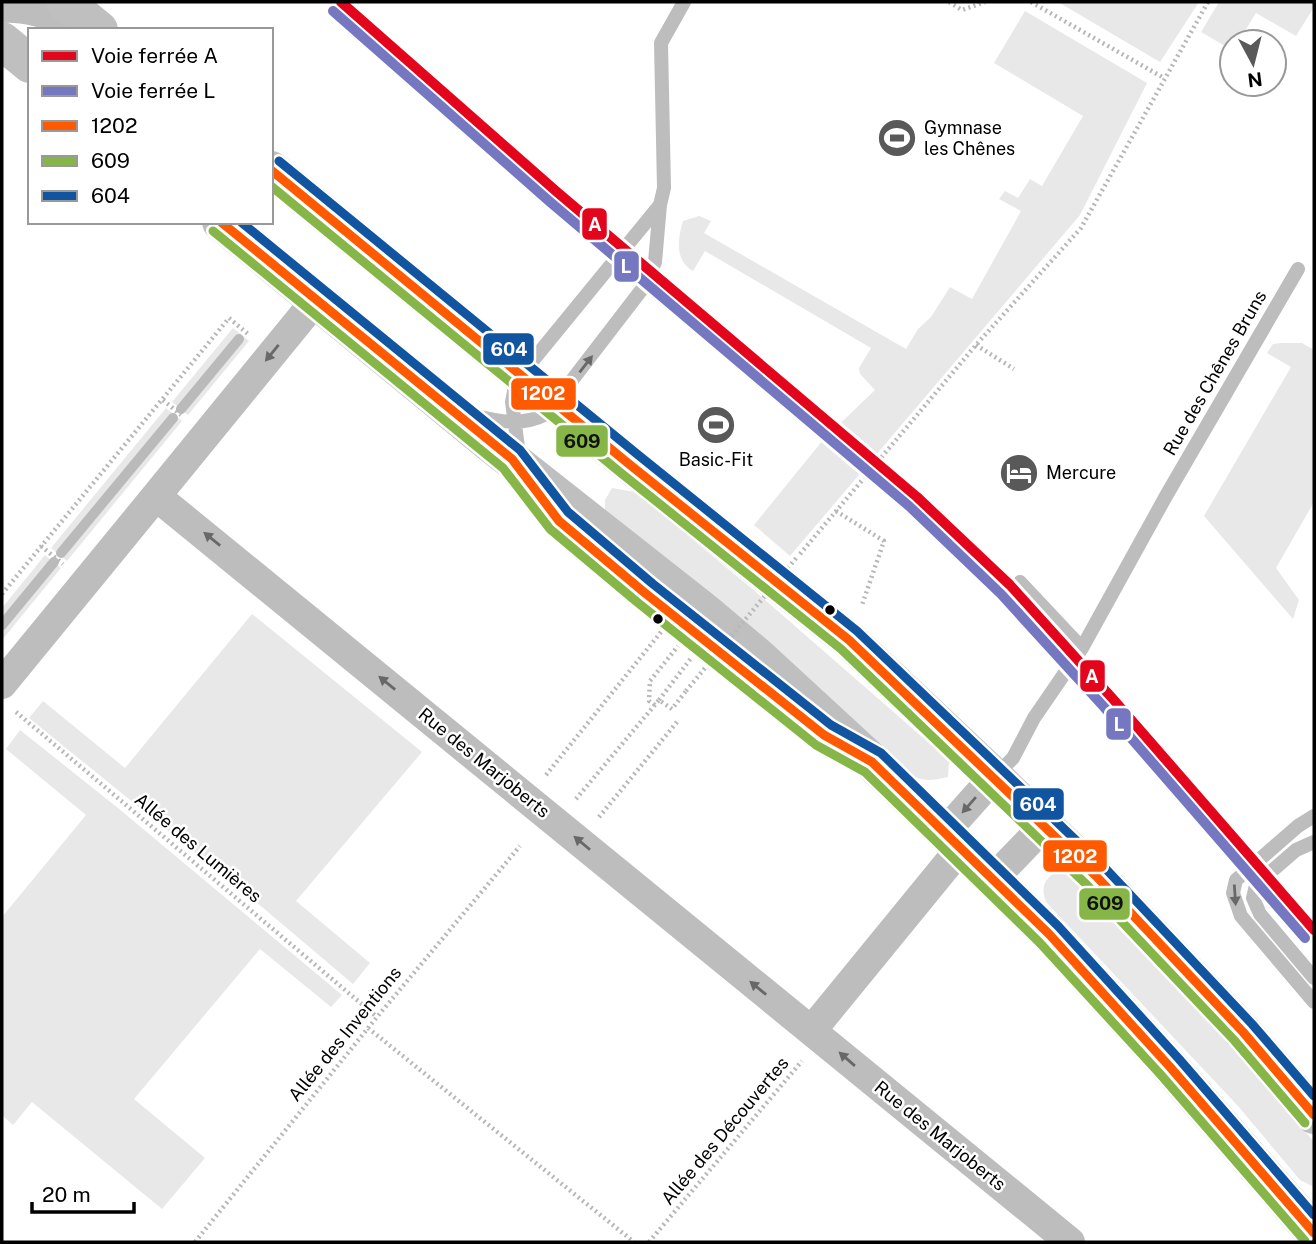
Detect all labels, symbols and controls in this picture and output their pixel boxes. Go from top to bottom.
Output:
legend [28,28,273,224]
north arrow [1218,28,1288,98]
text: Voie ferrée A [91,43,218,68]
text: N [1246,68,1264,92]
text: Voie ferrée L [91,78,215,103]
text: 1202 [91,113,137,138]
sports icon: Gymnase les Chênes [876,117,918,159]
place label: Gymnase les Chênes [924,117,1015,159]
text: 609 [91,148,130,173]
text: 604 [91,183,130,208]
line badge: A [581,207,608,241]
text: A [588,213,602,235]
line badge: L [613,250,640,283]
text: L [621,255,632,277]
street label: Rue des Chênes Bruns [1159,287,1270,459]
line badge: 604 [482,332,535,366]
text: 604 [490,338,528,360]
one-way arrow [265,344,280,362]
one-way arrow [579,355,594,373]
line badge: 1202 [510,377,577,411]
text: 1202 [521,382,565,404]
sports icon: Basic-Fit [695,404,737,446]
line badge: 609 [555,424,609,458]
text: 609 [563,430,601,452]
place label: Basic-Fit [679,449,753,470]
hotel icon: Mercure [998,452,1040,494]
place label: Mercure [1046,462,1116,483]
one-way arrow [203,532,220,547]
unlabelled marker [823,603,837,617]
unlabelled marker [651,612,665,626]
line badge: A [1079,659,1106,693]
text: A [1085,665,1099,687]
one-way arrow [379,676,397,691]
street label: Rue des Marjoberts [415,703,554,822]
line badge: L [1105,707,1132,741]
text: L [1114,713,1125,735]
line badge: 604 [1012,787,1065,821]
street label: Allée des Lumières [131,788,266,907]
text: 604 [1019,793,1057,815]
one-way arrow [961,796,977,814]
one-way arrow [574,836,591,851]
line badge: 1202 [1042,839,1108,873]
text: 1202 [1053,845,1097,867]
one-way arrow [1230,884,1241,906]
line badge: 609 [1078,887,1131,921]
text: 609 [1086,892,1124,914]
street label: Allée des Inventions [284,962,405,1105]
one-way arrow [749,981,766,996]
one-way arrow [838,1051,856,1067]
street label: Allée des Découvertes [657,1052,793,1209]
street label: Rue des Marjoberts [871,1076,1010,1195]
scale bar [32,1170,133,1214]
text: 20 m [42,1182,91,1207]

